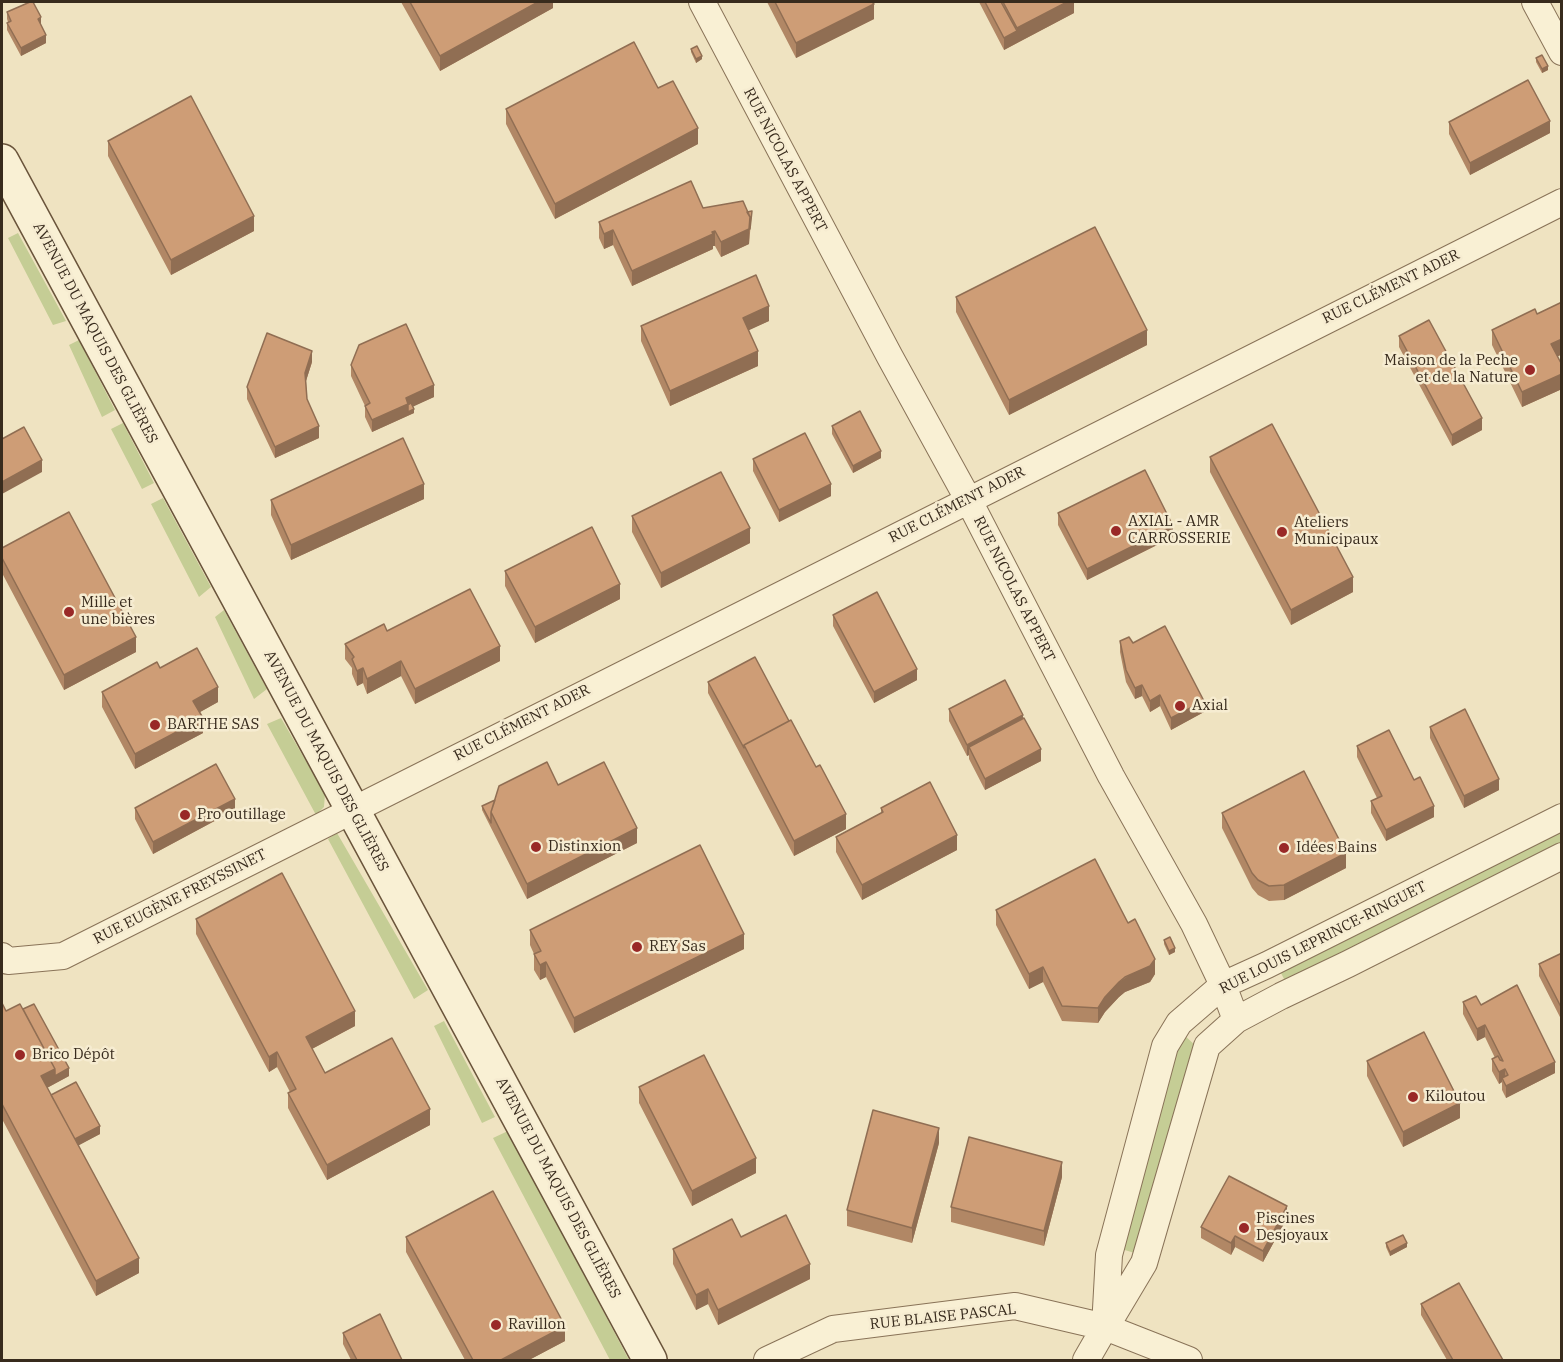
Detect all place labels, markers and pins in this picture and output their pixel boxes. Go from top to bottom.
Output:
place label: Maison de la Peche et de la Nature [1384,352,1518,387]
marker: Maison de la Peche et de la Nature [1523,363,1537,377]
place label: AXIAL - AMR CARROSSERIE [1128,513,1231,548]
place label: Ateliers Municipaux [1294,514,1378,549]
marker: AXIAL - AMR CARROSSERIE [1109,524,1123,538]
marker: Ateliers Municipaux [1275,525,1289,539]
place label: Mille et une bières [81,594,155,629]
marker: Mille et une bières [62,605,76,619]
place label: Axial [1192,697,1228,715]
marker: Axial [1173,699,1187,713]
place label: BARTHE SAS [167,716,259,734]
marker: BARTHE SAS [148,718,162,732]
place label: Pro outillage [197,806,286,824]
marker: Pro outillage [178,808,192,822]
place label: Distinxion [548,838,621,856]
place label: Idées Bains [1296,839,1377,857]
marker: Distinxion [529,840,543,854]
marker: Idées Bains [1277,841,1291,855]
place label: REY Sas [649,938,706,956]
marker: REY Sas [630,940,644,954]
place label: Brico Dépôt [32,1046,115,1064]
marker: Brico Dépôt [13,1048,27,1062]
place label: Kiloutou [1425,1088,1486,1106]
marker: Kiloutou [1406,1090,1420,1104]
place label: Piscines Desjoyaux [1256,1210,1329,1245]
marker: Piscines Desjoyaux [1237,1221,1251,1235]
place label: Ravillon [508,1316,566,1334]
marker: Ravillon [489,1318,503,1332]

